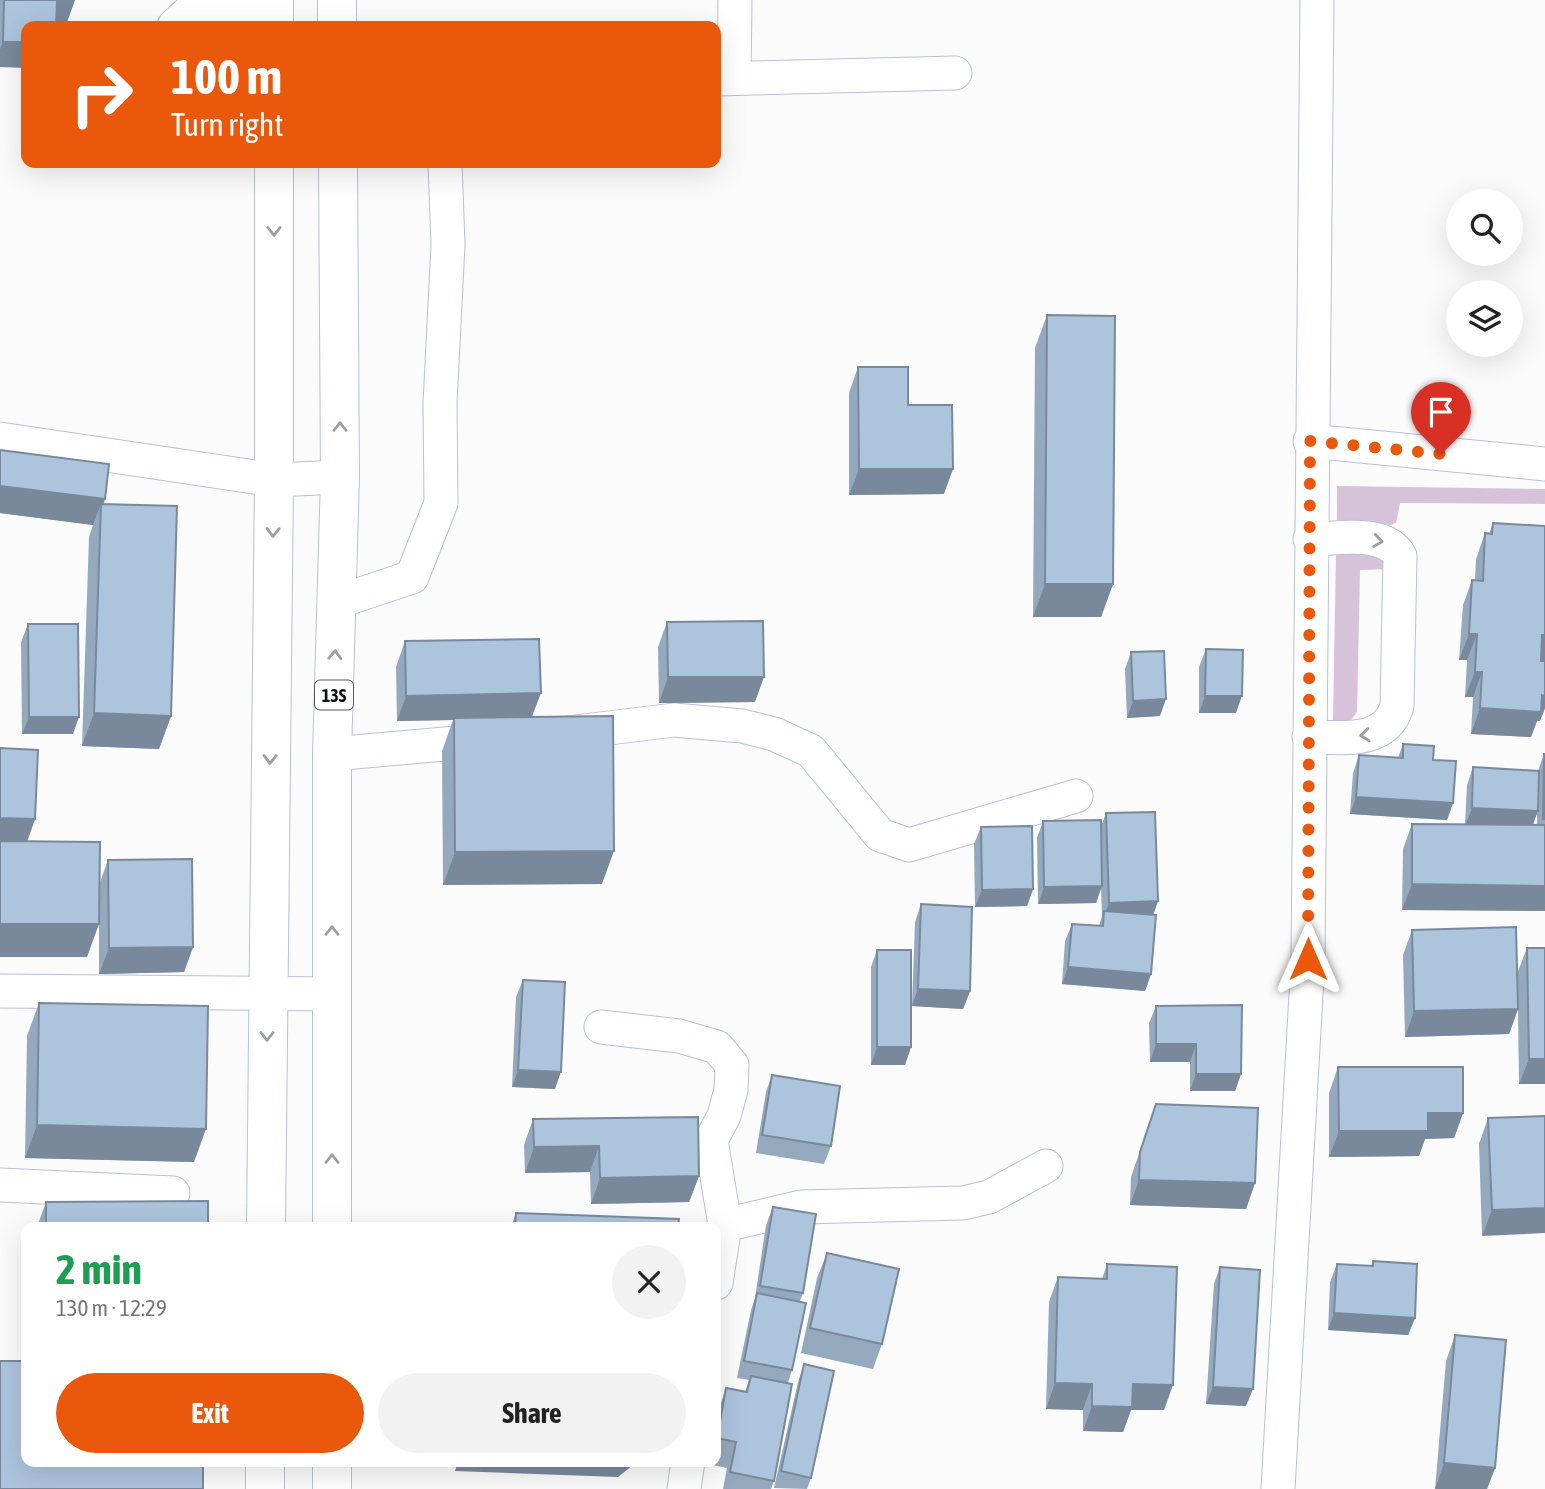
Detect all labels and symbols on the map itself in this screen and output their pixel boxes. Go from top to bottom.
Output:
one-way arrow [266,226,282,237]
pin [1411,382,1471,454]
one-way arrow [332,421,348,432]
one-way arrow [266,527,281,538]
one-way arrow [1372,533,1384,548]
one-way arrow [327,649,343,659]
road number: 13S [315,680,353,710]
one-way arrow [1359,727,1371,742]
one-way arrow [262,755,278,765]
position arrow [1271,922,1345,996]
one-way arrow [324,925,339,936]
one-way arrow [259,1031,275,1042]
one-way arrow [324,1153,339,1164]

